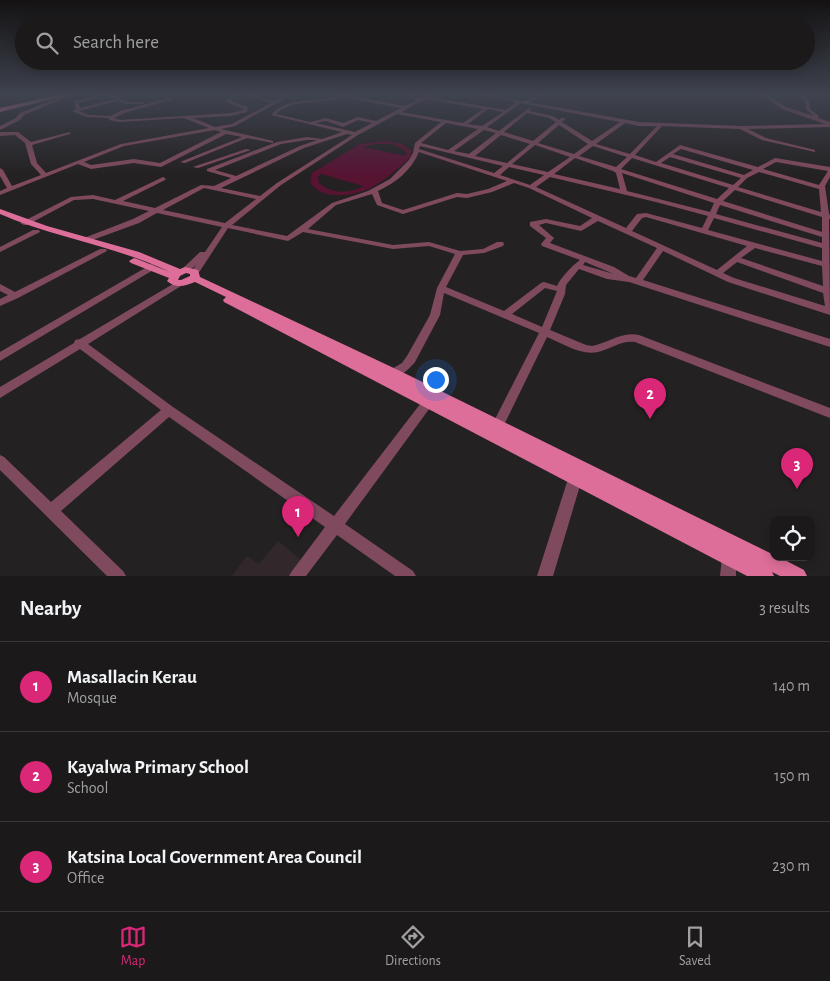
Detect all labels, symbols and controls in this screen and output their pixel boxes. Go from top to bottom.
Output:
search box [15,15,815,70]
icon: search [33,29,61,57]
text: Search here [73,33,159,52]
your location [423,367,449,393]
pin: 2 [634,378,666,419]
pin: 3 [781,448,813,489]
pin: 1 [282,496,314,537]
map controls [770,516,815,561]
button: locate [770,516,815,561]
text: Nearby [20,598,81,619]
text: 3 results [759,600,810,616]
text: Masallacin Kerau [67,668,197,687]
text: 1 [33,678,39,694]
text: 140 m [773,678,810,694]
text: Mosque [67,690,117,706]
text: Kayalwa Primary School [67,758,249,777]
text: 2 [32,768,40,784]
text: 150 m [774,768,810,784]
text: School [67,780,108,796]
text: Katsina Local Government Area Council [67,848,362,867]
text: 3 [33,858,39,874]
text: 230 m [772,858,810,874]
text: Office [67,870,104,886]
tab: Map [119,923,147,970]
tab: Directions [385,923,441,970]
tab: Saved [679,923,711,970]

